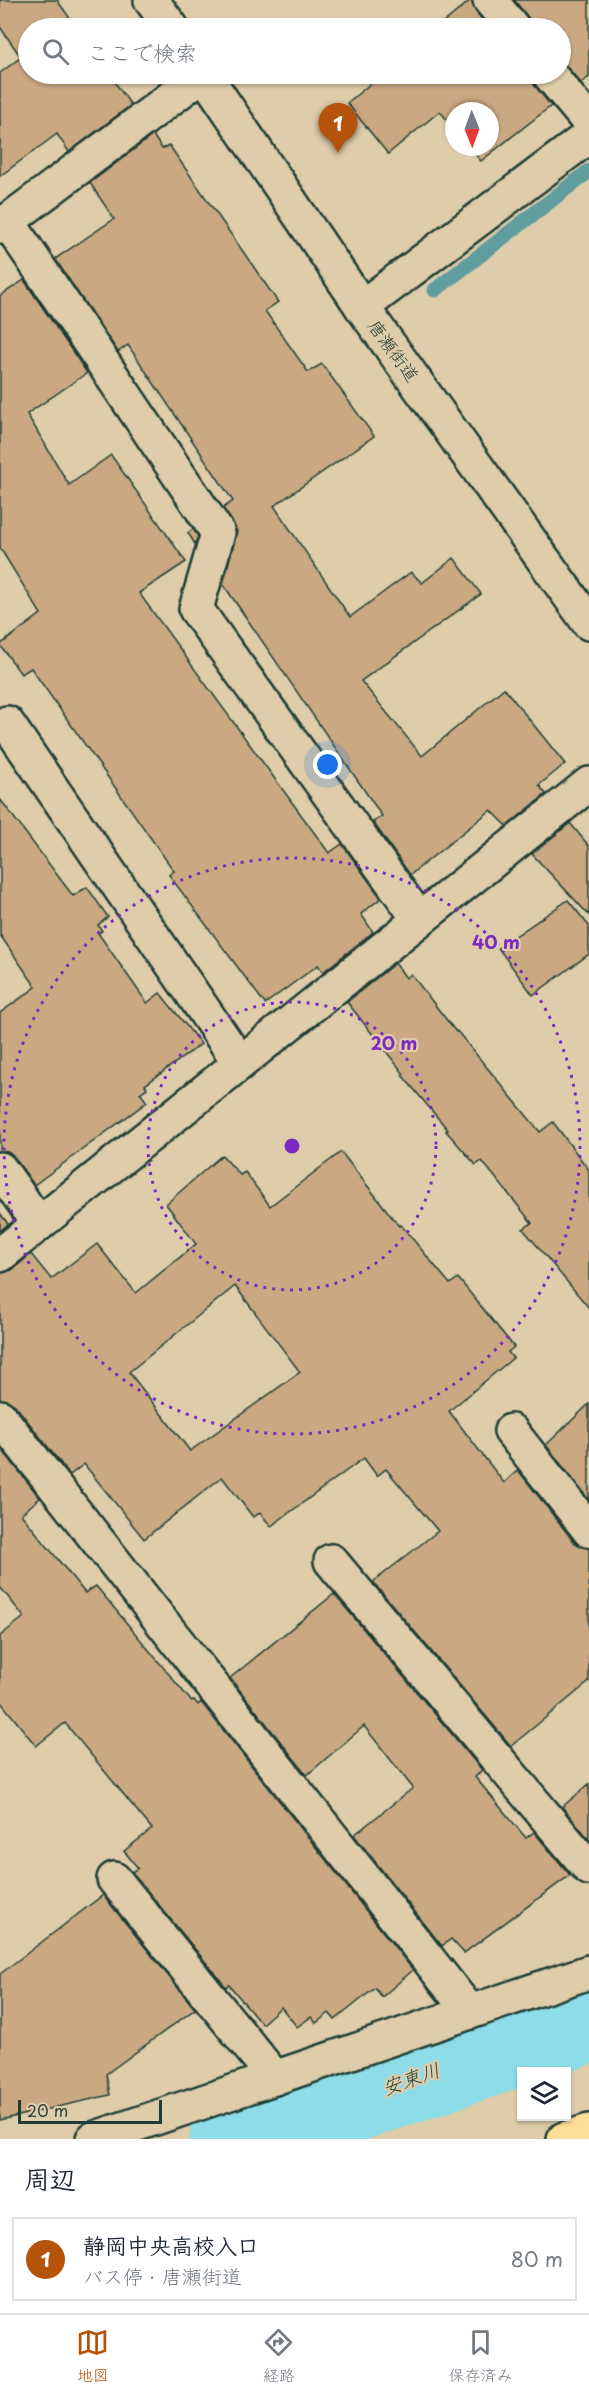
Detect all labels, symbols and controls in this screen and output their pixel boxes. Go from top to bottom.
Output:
search box [18,18,571,84]
icon: search [39,35,72,68]
text: ここで検索 [87,35,197,68]
north arrow [445,102,499,156]
pin: 1 [318,104,358,153]
street label: 唐瀬街道 [362,313,426,387]
your location [313,750,342,779]
text: 40 m [472,928,520,955]
text: 20 m [371,1029,417,1056]
centre of rings [282,1136,302,1156]
water label: 安東川 [377,2054,444,2102]
map controls [517,2067,571,2121]
button: layers [517,2067,571,2121]
scale bar [18,2097,162,2124]
text: 20 m [27,2098,68,2122]
text: 周辺 [24,2159,76,2198]
text: 静岡中央高校入口 [83,2228,259,2261]
text: 1 [41,2244,50,2274]
text: 80 m [511,2244,563,2274]
text: バス停 · 唐瀬街道 [83,2261,242,2291]
tab: 地図 [76,2326,109,2386]
tab: 経路 [262,2326,295,2386]
tab: 保存済み [448,2326,512,2386]

